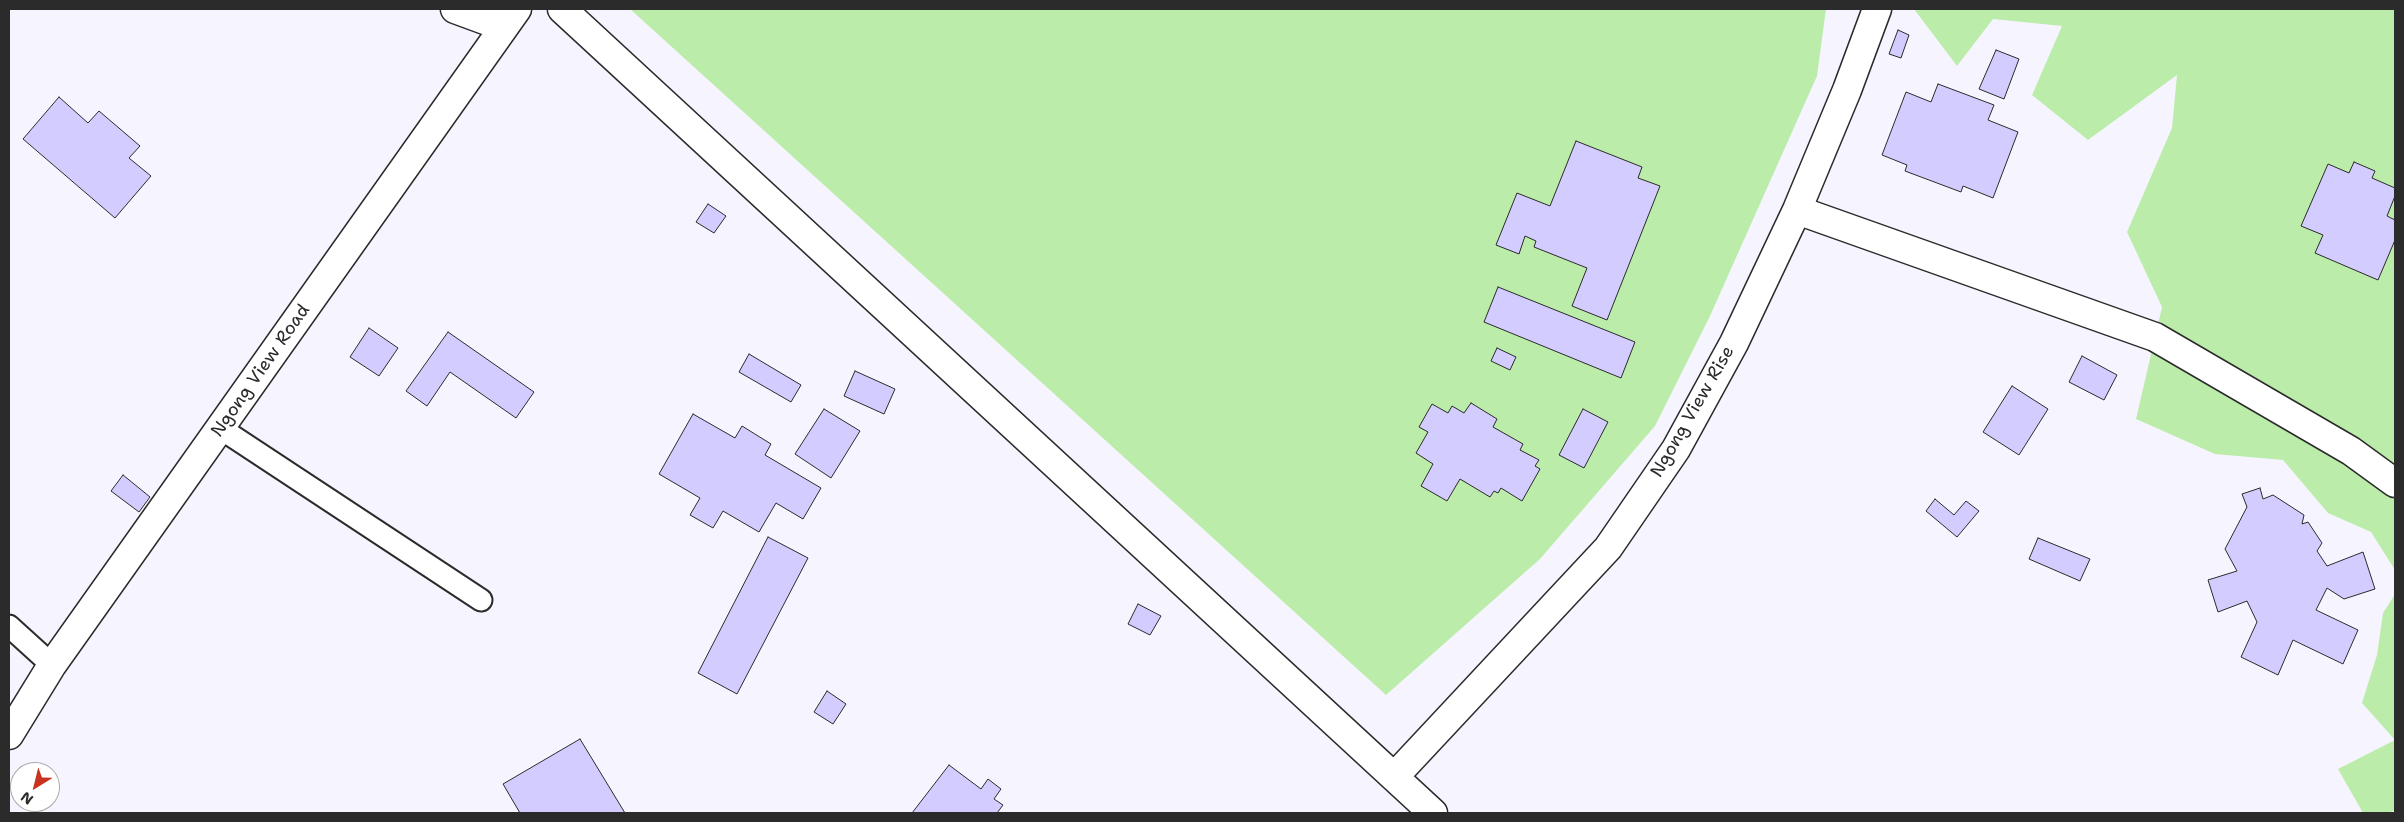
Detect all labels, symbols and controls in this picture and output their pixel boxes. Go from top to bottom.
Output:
street label: Ngong View Road [207,300,315,442]
street label: Ngong View Rise [1647,343,1739,481]
north arrow [10,762,60,812]
text: N [17,788,37,809]

